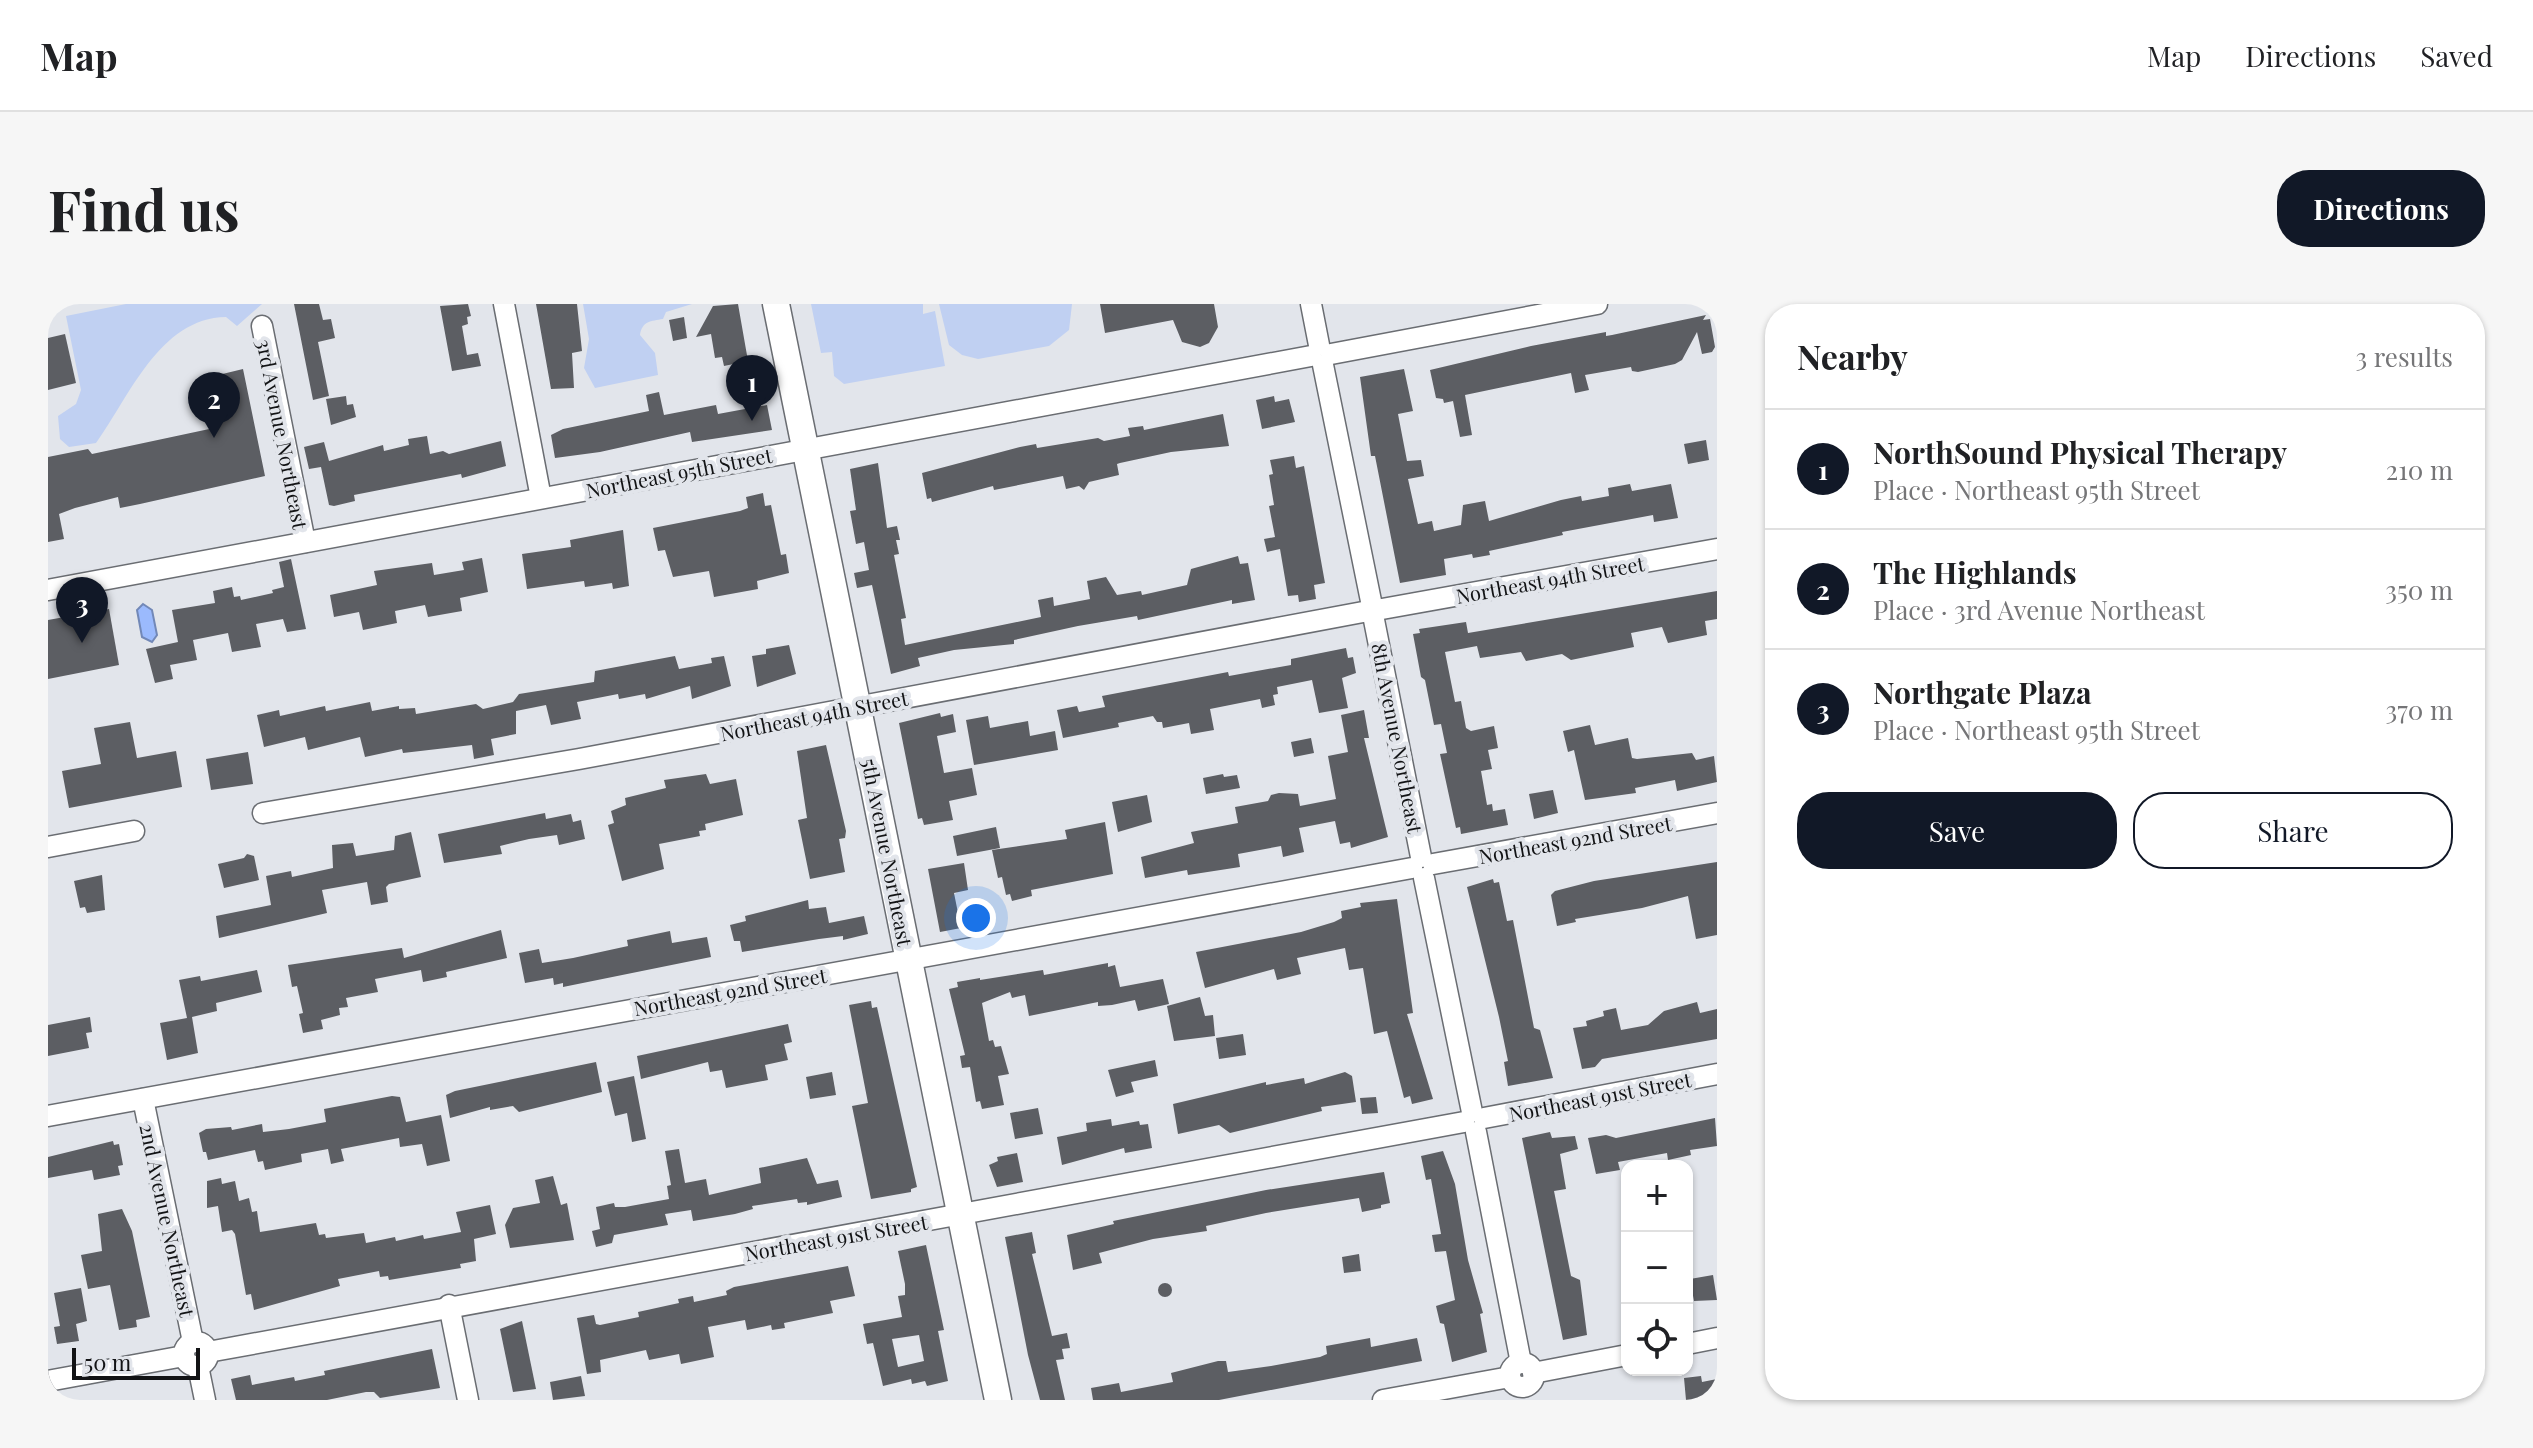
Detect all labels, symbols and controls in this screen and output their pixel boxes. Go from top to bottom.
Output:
text: Map [40,30,117,81]
text: Map [2147,37,2201,74]
text: Directions [2245,37,2376,74]
text: Saved [2420,37,2493,74]
button: Directions [2277,170,2485,247]
text: Find us [48,171,240,246]
text: Nearby [1797,333,1908,379]
street label: 3rd Avenue Northeast [251,337,315,532]
text: 3 results [2356,339,2453,374]
pin: 1 [726,355,778,421]
pin: 2 [188,372,240,438]
text: NorthSound Physical Therapy [1873,432,2287,472]
street label: Northeast 95th Street [584,441,775,503]
text: 1 [1818,452,1828,487]
text: 210 m [2386,452,2453,487]
text: Place · Northeast 95th Street [1873,472,2200,507]
street label: Northeast 94th Street [1454,549,1647,609]
text: The Highlands [1873,552,2077,592]
text: 2 [1816,572,1830,607]
text: 350 m [2385,572,2453,607]
pin: 3 [56,577,108,643]
text: Place · 3rd Avenue Northeast [1873,592,2205,627]
street label: 8th Avenue Northeast [1366,641,1430,836]
text: Northgate Plaza [1873,672,2092,712]
street label: Northeast 94th Street [718,683,911,746]
text: 3 [1817,692,1829,727]
text: 370 m [2386,692,2453,727]
text: Place · Northeast 95th Street [1873,712,2200,747]
street label: 5th Avenue Northeast [857,756,920,949]
button: Save [1797,792,2117,869]
button: Share [2133,792,2453,869]
street label: Northeast 92nd Street [1477,809,1674,869]
your location [956,898,996,938]
street label: Northeast 92nd Street [632,961,829,1021]
street label: Northeast 91st Street [1507,1065,1694,1127]
street label: 2nd Avenue Northeast [134,1121,202,1320]
map controls [1621,1160,1693,1376]
button: + [1621,1160,1693,1232]
street label: Northeast 91st Street [742,1207,930,1266]
button: − [1621,1232,1693,1304]
button: locate [1621,1304,1693,1376]
scale bar [72,1344,200,1380]
text: 50 m [84,1347,131,1377]

